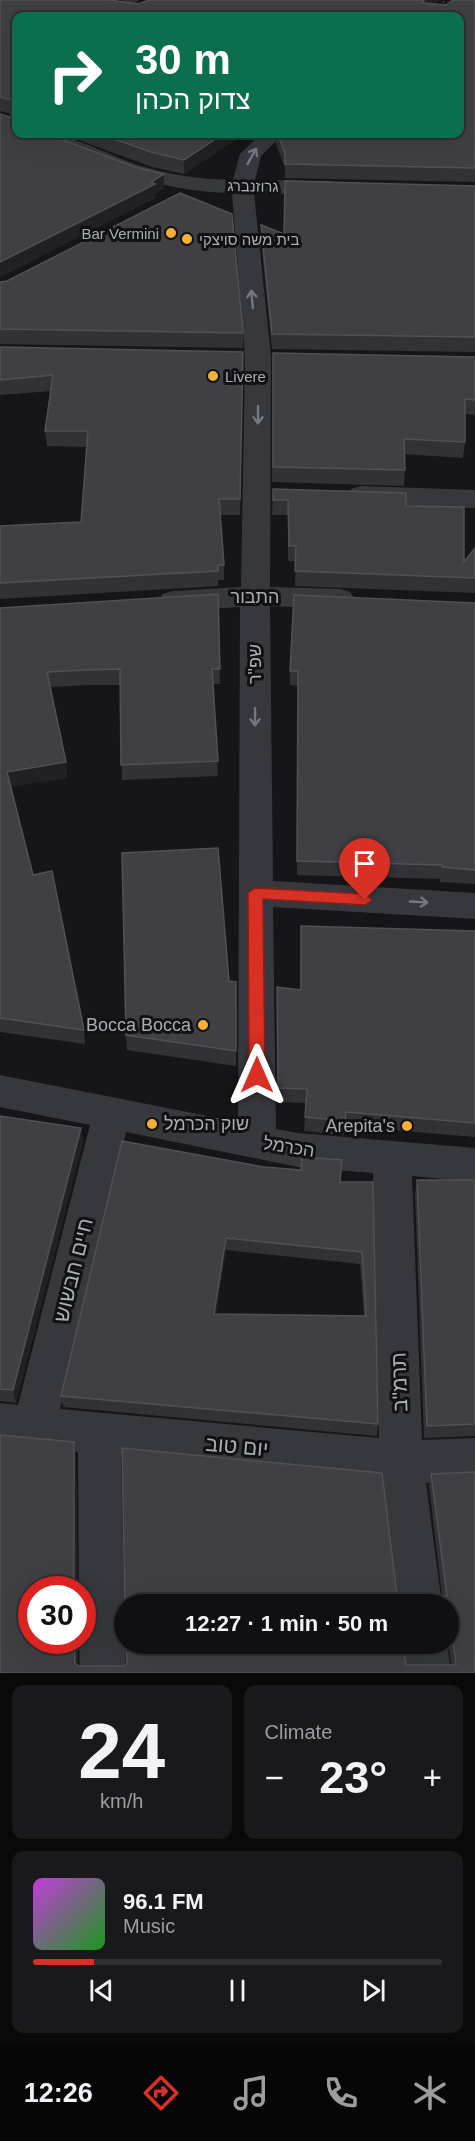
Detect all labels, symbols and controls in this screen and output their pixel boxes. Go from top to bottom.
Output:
icon: right [36,36,114,114]
text: 30 m [135,36,231,83]
text: צדוק הכהן [135,85,251,115]
one-way arrow [246,148,258,165]
street label: גרוזנברג [227,177,279,195]
place label: Bar Vermini [81,225,159,242]
marker: Bar Vermini [164,226,178,240]
place label: בית משה סויצקי [199,231,299,248]
marker: בית משה סויצקי [180,232,194,246]
one-way arrow [246,289,257,309]
place label: Livere [225,368,266,385]
marker: Livere [206,369,220,383]
one-way arrow [252,405,264,425]
street label: התבור [231,587,279,607]
street label: שפ"ר [245,644,265,684]
one-way arrow [249,707,261,727]
pin [339,838,390,900]
icon: arrive [348,847,381,880]
one-way arrow [408,897,428,908]
place label: Bocca Bocca [86,1015,192,1035]
marker: Bocca Bocca [196,1018,210,1032]
position arrow [225,1043,289,1107]
place label: שוק הכרמל [164,1114,249,1134]
place label: Arepita's [326,1116,395,1136]
marker: שוק הכרמל [145,1117,159,1131]
marker: Arepita's [400,1119,414,1133]
street label: הכרמל [262,1133,316,1161]
street label: חיים חבשוש [49,1216,97,1324]
street label: תרמ"ב [386,1352,412,1412]
street label: יום טוב [205,1432,269,1460]
speed limit sign: 30 [18,1576,96,1654]
text: 12:27 · 1 min · 50 m [185,1611,388,1636]
text: 24 [78,1707,165,1795]
text: Climate [265,1721,332,1743]
text: 23° [319,1752,387,1803]
text: − [265,1759,284,1796]
text: + [423,1759,442,1796]
text: km/h [100,1790,143,1812]
text: 96.1 FM [123,1889,204,1914]
text: Music [123,1915,175,1937]
icon: previous [85,1974,118,2007]
icon: pause [221,1974,254,2007]
icon: next [357,1974,390,2007]
icon: directions [140,2072,182,2114]
icon: music [230,2072,272,2114]
icon: phone [320,2072,362,2114]
icon: climate [409,2072,451,2114]
text: 12:26 [24,2078,93,2108]

